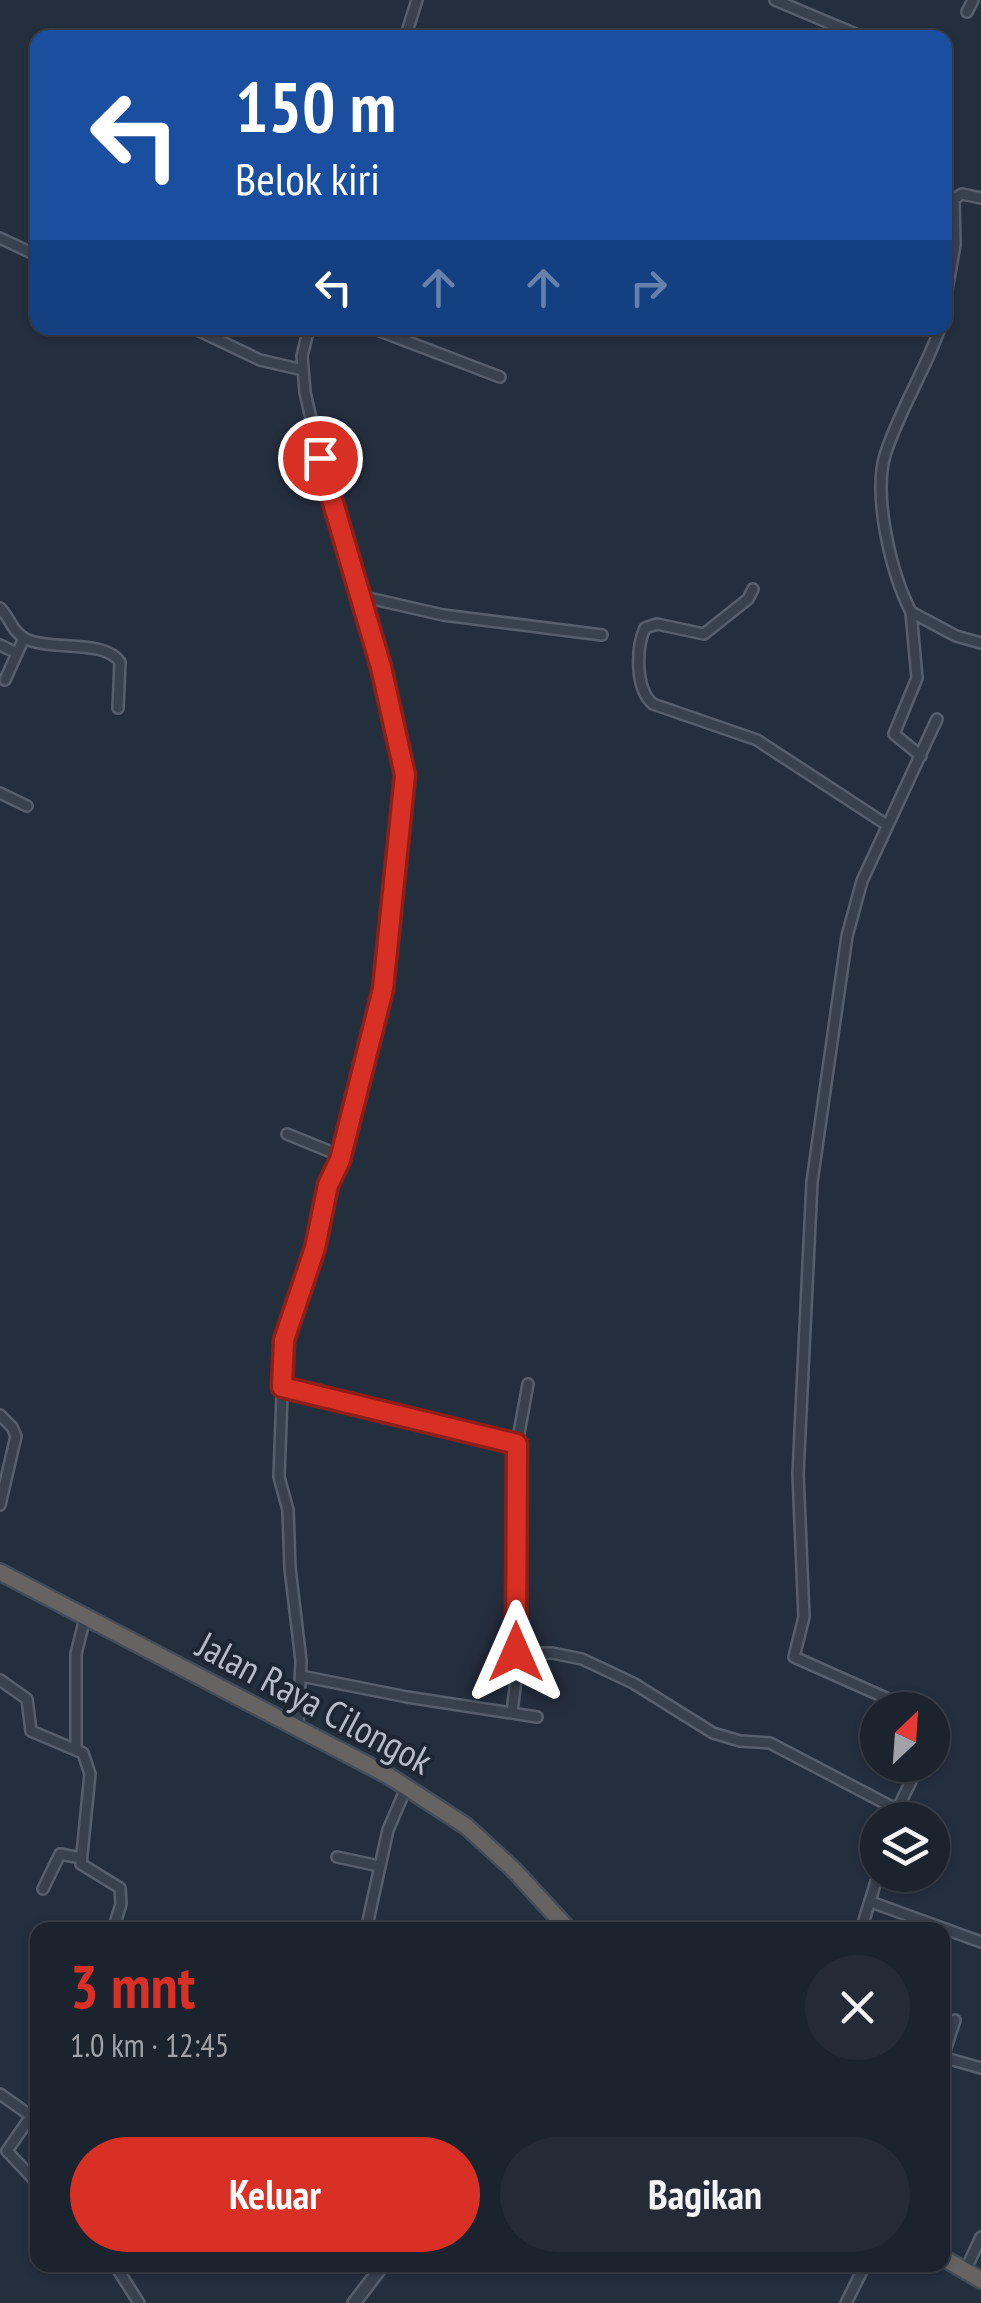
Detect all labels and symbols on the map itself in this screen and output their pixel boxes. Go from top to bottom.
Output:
pin [278,416,363,501]
position arrow [464,1600,568,1704]
street label: Jalan Raya Cilongok [188,1619,441,1785]
north arrow [860,1692,950,1782]

